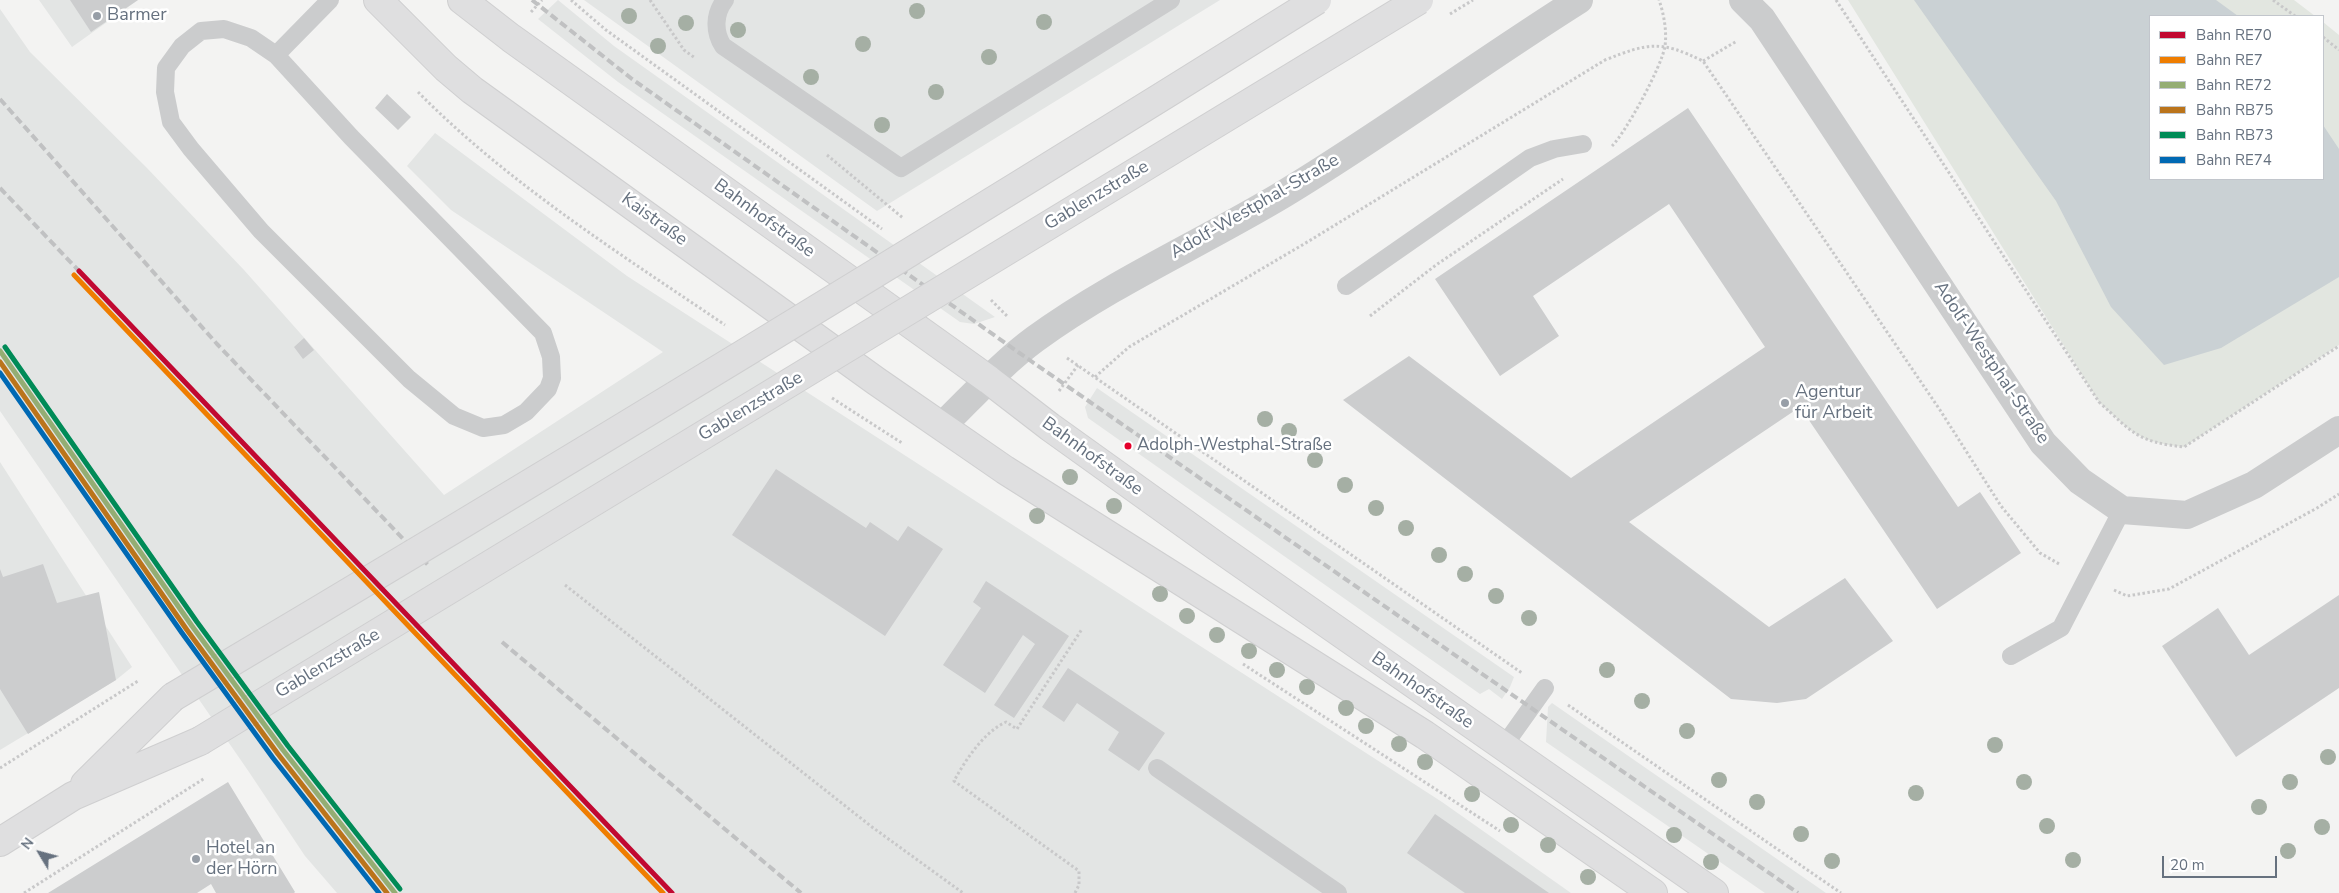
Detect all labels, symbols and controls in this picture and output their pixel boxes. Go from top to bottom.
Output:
place label: Barmer [107,5,167,27]
marker: Barmer [91,10,103,22]
legend [2149,15,2324,180]
text: Bahn RE70 [2196,25,2272,45]
text: Bahn RE7 [2196,50,2263,70]
text: Bahn RE72 [2196,75,2272,95]
text: Bahn RB75 [2196,100,2273,120]
text: Bahn RB73 [2196,125,2273,145]
street label: Adolf-Westphal-Straße [1167,150,1343,264]
text: Bahn RE74 [2196,150,2272,170]
street label: Gablenzstraße [1041,156,1153,236]
street label: Bahnhofstraße [709,175,819,263]
street label: Kaistraße [617,189,691,251]
street label: Adolf-Westphal-Straße [1929,278,2053,448]
street label: Gablenzstraße [695,367,807,447]
place label: Agentur für Arbeit [1795,382,1872,424]
marker: Agentur für Arbeit [1779,397,1791,409]
street label: Bahnhofstraße [1037,413,1147,501]
place label: Adolph-Westphal-Straße [1137,436,1332,456]
marker: Adolph-Westphal-Straße [1123,441,1133,451]
street label: Gablenzstraße [272,624,384,704]
street label: Bahnhofstraße [1367,648,1477,734]
north arrow [15,828,65,878]
text: N [17,834,38,854]
place label: Hotel an der Hörn [206,838,278,881]
scale bar [2164,846,2279,878]
marker: Hotel an der Hörn [190,853,202,865]
text: 20 m [2170,855,2205,875]

